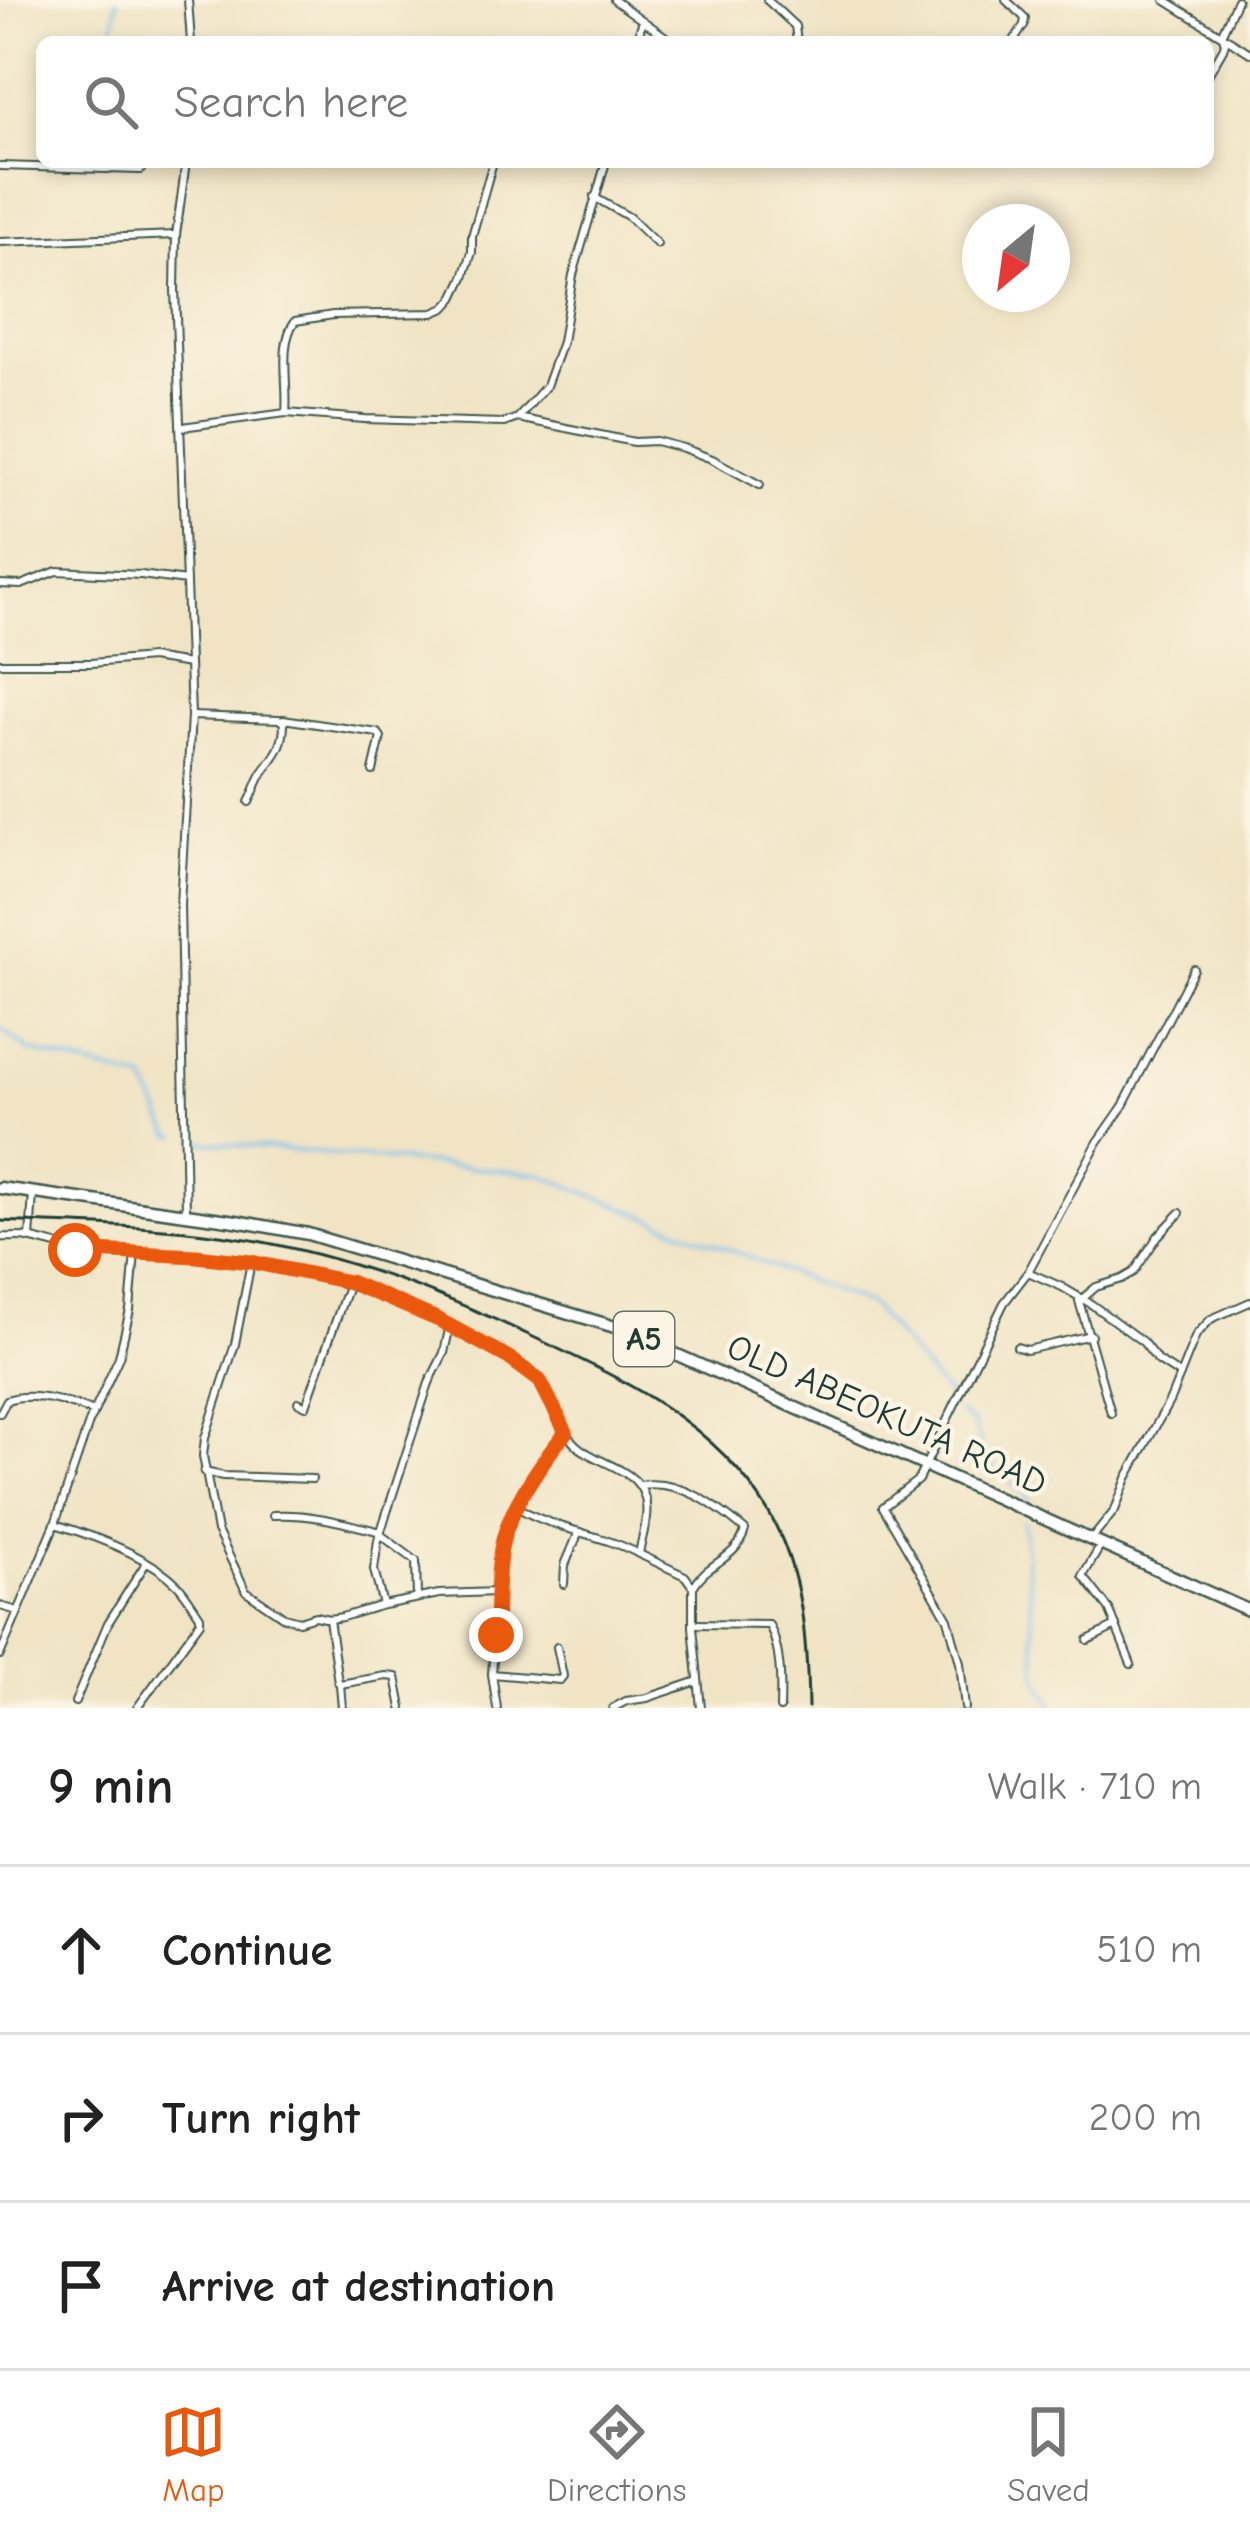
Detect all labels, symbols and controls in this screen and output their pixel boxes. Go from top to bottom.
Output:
search box [36,36,1214,168]
icon: search [78,69,144,135]
text: Search here [174,76,408,128]
north arrow [962,204,1070,312]
route start [48,1223,102,1277]
road number: A5 [614,1312,674,1366]
street label: OLD ABEOKUTA ROAD [721,1326,1053,1504]
route end [469,1608,523,1662]
text: 9 min [48,1757,174,1816]
text: Walk · 710 m [987,1764,1202,1809]
icon: ahead [48,1917,114,1983]
text: Continue [162,1924,332,1976]
text: 510 m [1096,1927,1202,1972]
icon: right [48,2085,114,2151]
text: Turn right [162,2092,360,2144]
text: 200 m [1089,2095,1202,2140]
icon: arrive [48,2253,114,2319]
text: Arrive at destination [162,2260,555,2312]
tab: Map [160,2399,226,2509]
tab: Directions [547,2399,687,2509]
tab: Saved [1007,2399,1090,2509]

